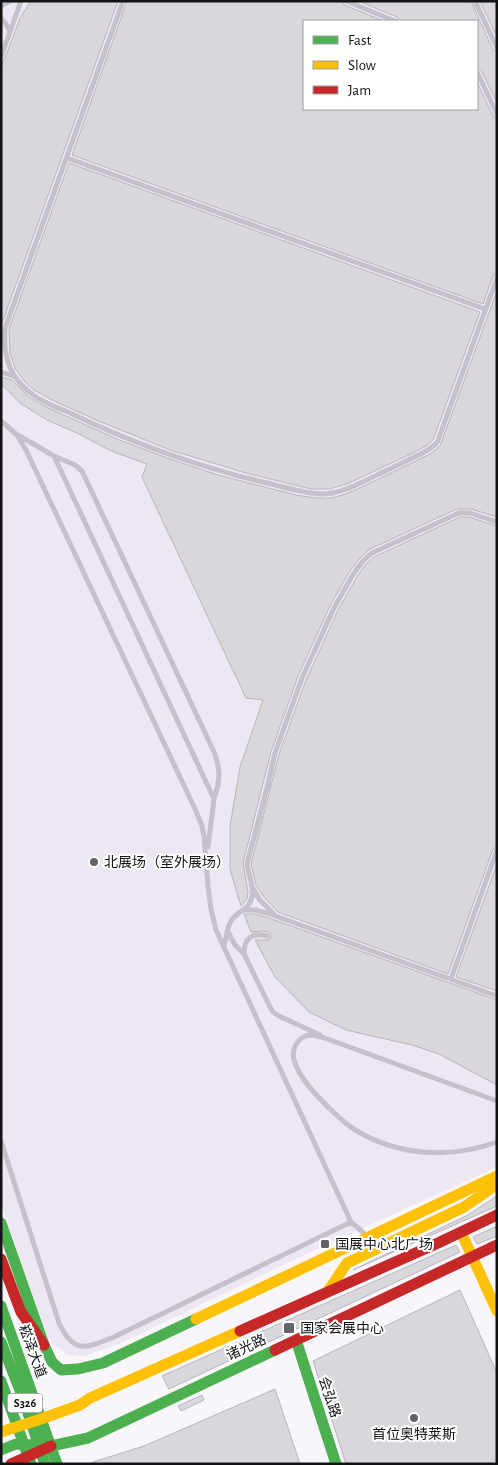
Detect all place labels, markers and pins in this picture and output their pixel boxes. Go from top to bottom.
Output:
place label: 北展场（室外展场） [104,854,230,870]
marker: 北展场（室外展场） [88,856,100,868]
place label: 国展中心北广场 [335,1236,433,1252]
marker: 国展中心北广场 [319,1238,331,1250]
place label: 国家会展中心 [300,1320,384,1336]
marker: 国家会展中心 [282,1321,296,1335]
marker: 首位奥特莱斯 [408,1412,420,1424]
place label: 首位奥特莱斯 [372,1426,456,1442]

